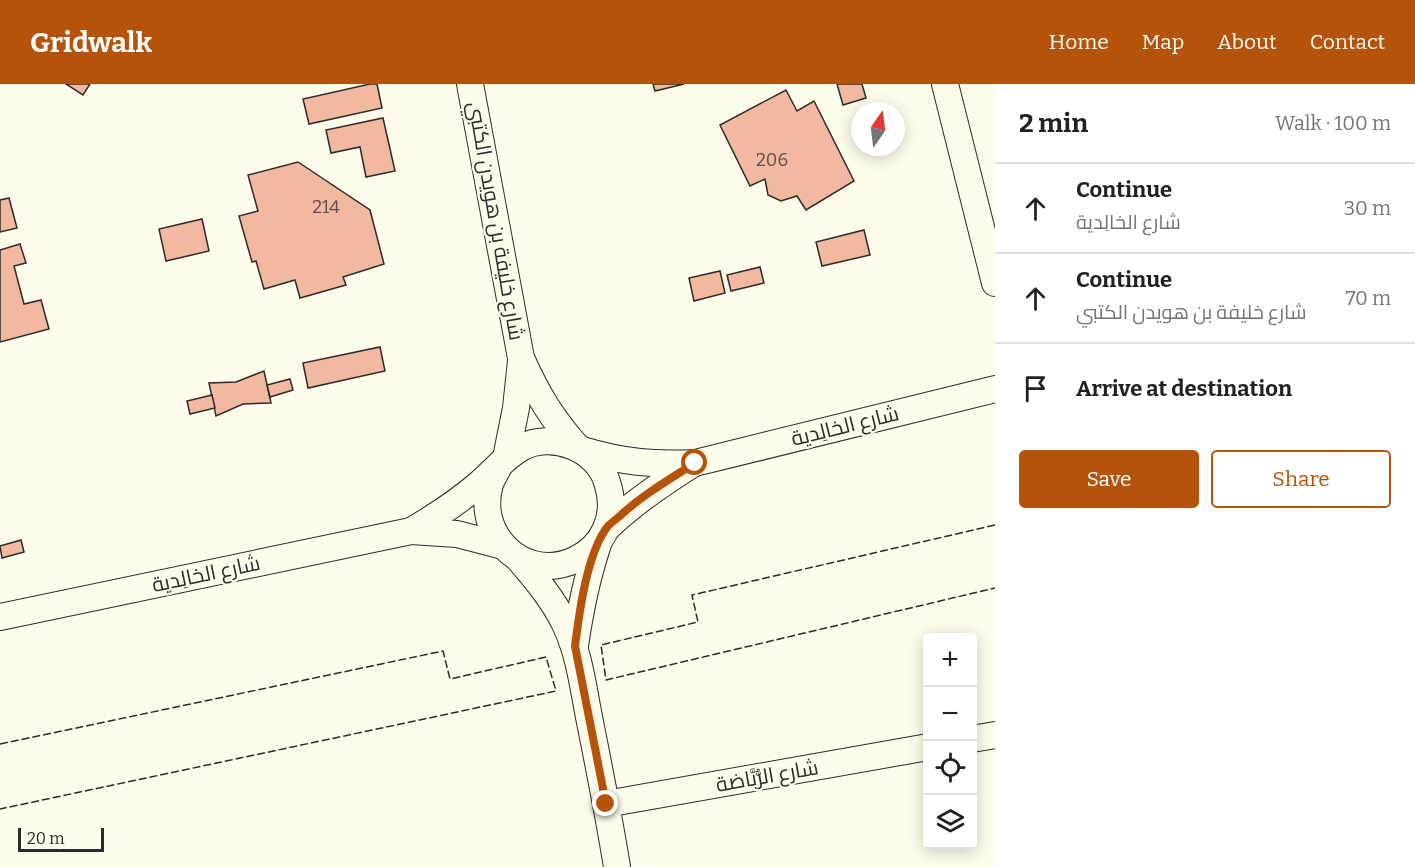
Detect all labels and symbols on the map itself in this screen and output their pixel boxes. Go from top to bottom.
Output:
street label: شارع خليفة بن هويدن الكتبي [459,100,530,343]
north arrow [851,102,905,156]
house number: 206 [756,149,788,171]
house number: 214 [312,196,340,218]
street label: شارع الخالِدية [789,400,902,453]
route start [681,449,707,475]
street label: شارع الخالِدية [150,550,263,599]
street label: شارع الرُّبَّاضة [714,754,821,799]
route end [592,790,618,816]
scale bar [18,825,104,852]

